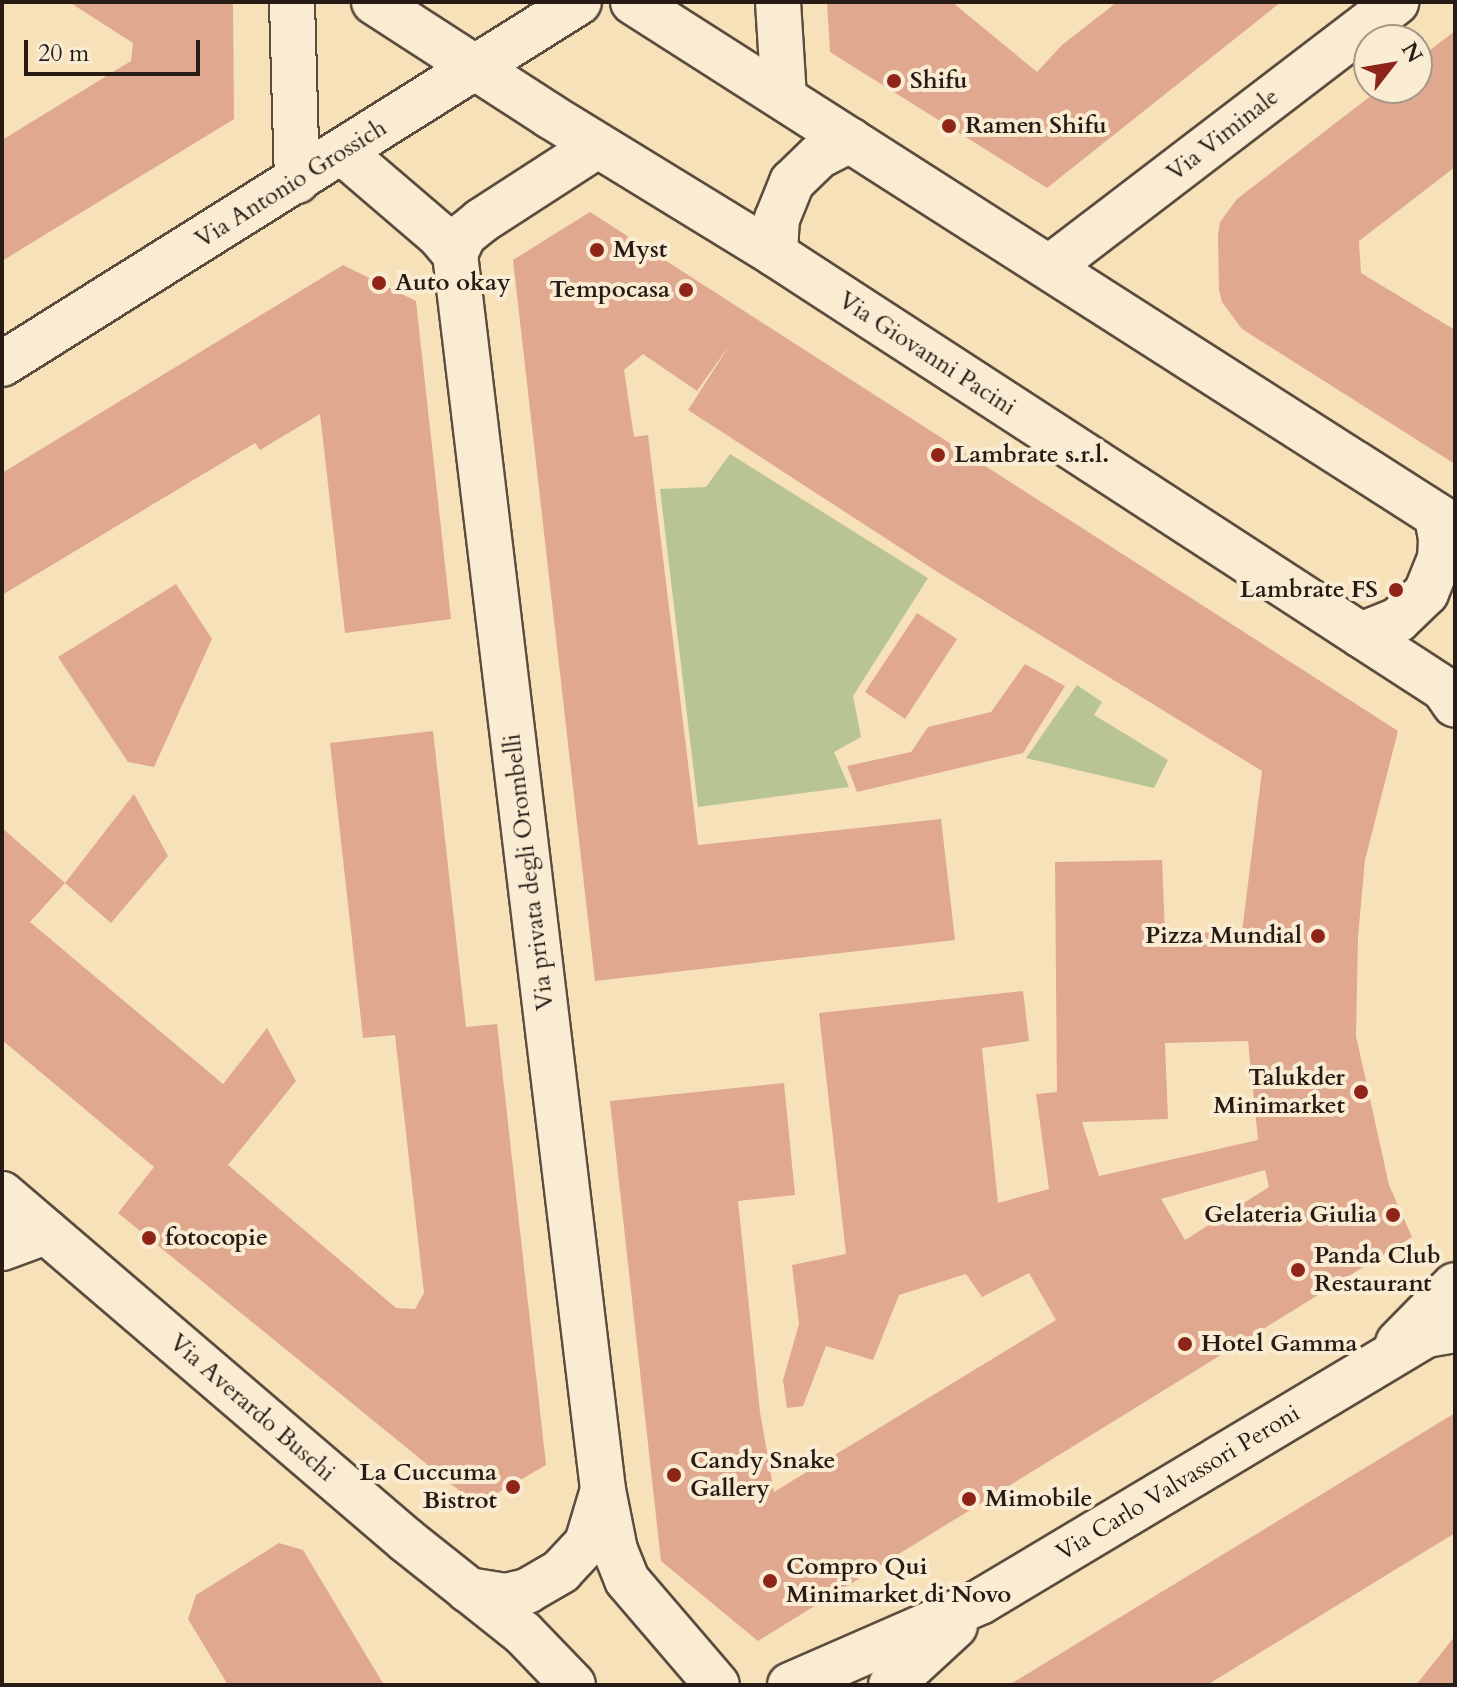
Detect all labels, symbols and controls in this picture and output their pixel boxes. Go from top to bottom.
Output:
scale bar [28,24,204,74]
north arrow [1353,24,1433,104]
text: 20 m [38,37,89,70]
text: N [1394,37,1430,69]
place label: Shifu [910,67,968,95]
marker: Shifu [885,72,903,90]
street label: Via Viminale [1161,83,1285,187]
place label: Ramen Shifu [965,112,1107,140]
street label: Via Antonio Grossich [190,114,392,254]
marker: Ramen Shifu [940,117,958,135]
place label: Myst [613,236,667,264]
marker: Myst [588,241,606,259]
place label: Auto okay [395,269,511,297]
marker: Auto okay [370,274,388,292]
place label: Tempocasa [550,276,670,304]
marker: Tempocasa [677,281,695,299]
street label: Via Giovanni Pacini [833,286,1021,422]
place label: Lambrate s.r.l. [954,441,1109,469]
marker: Lambrate s.r.l. [929,446,947,464]
place label: Lambrate FS [1240,576,1378,604]
marker: Lambrate FS [1385,579,1407,601]
street label: Via privata degli Orombelli [498,732,560,1012]
place label: Pizza Mundial [1145,922,1302,950]
marker: Pizza Mundial [1309,927,1327,945]
place label: Talukder Minimarket [1213,1064,1345,1120]
marker: Talukder Minimarket [1352,1083,1370,1101]
place label: Gelateria Giulia [1204,1201,1377,1229]
marker: Gelateria Giulia [1384,1206,1402,1224]
place label: fotocopie [165,1224,268,1252]
marker: fotocopie [140,1229,158,1247]
place label: Panda Club Restaurant [1314,1242,1441,1298]
marker: Panda Club Restaurant [1289,1261,1307,1279]
street label: Via Averardo Buschi [163,1328,341,1488]
place label: Hotel Gamma [1201,1330,1357,1358]
marker: Hotel Gamma [1176,1335,1194,1353]
street label: Via Carlo Valvassori Peroni [1051,1399,1305,1567]
place label: Candy Snake Gallery [690,1447,835,1503]
place label: La Cuccuma Bistrot [360,1459,497,1515]
marker: Candy Snake Gallery [665,1466,683,1484]
marker: La Cuccuma Bistrot [504,1478,522,1496]
place label: Mimobile [985,1485,1092,1513]
marker: Mimobile [960,1490,978,1508]
place label: Compro Qui Minimarket di Novo [786,1553,1011,1609]
marker: Compro Qui Minimarket di Novo [761,1572,779,1590]

